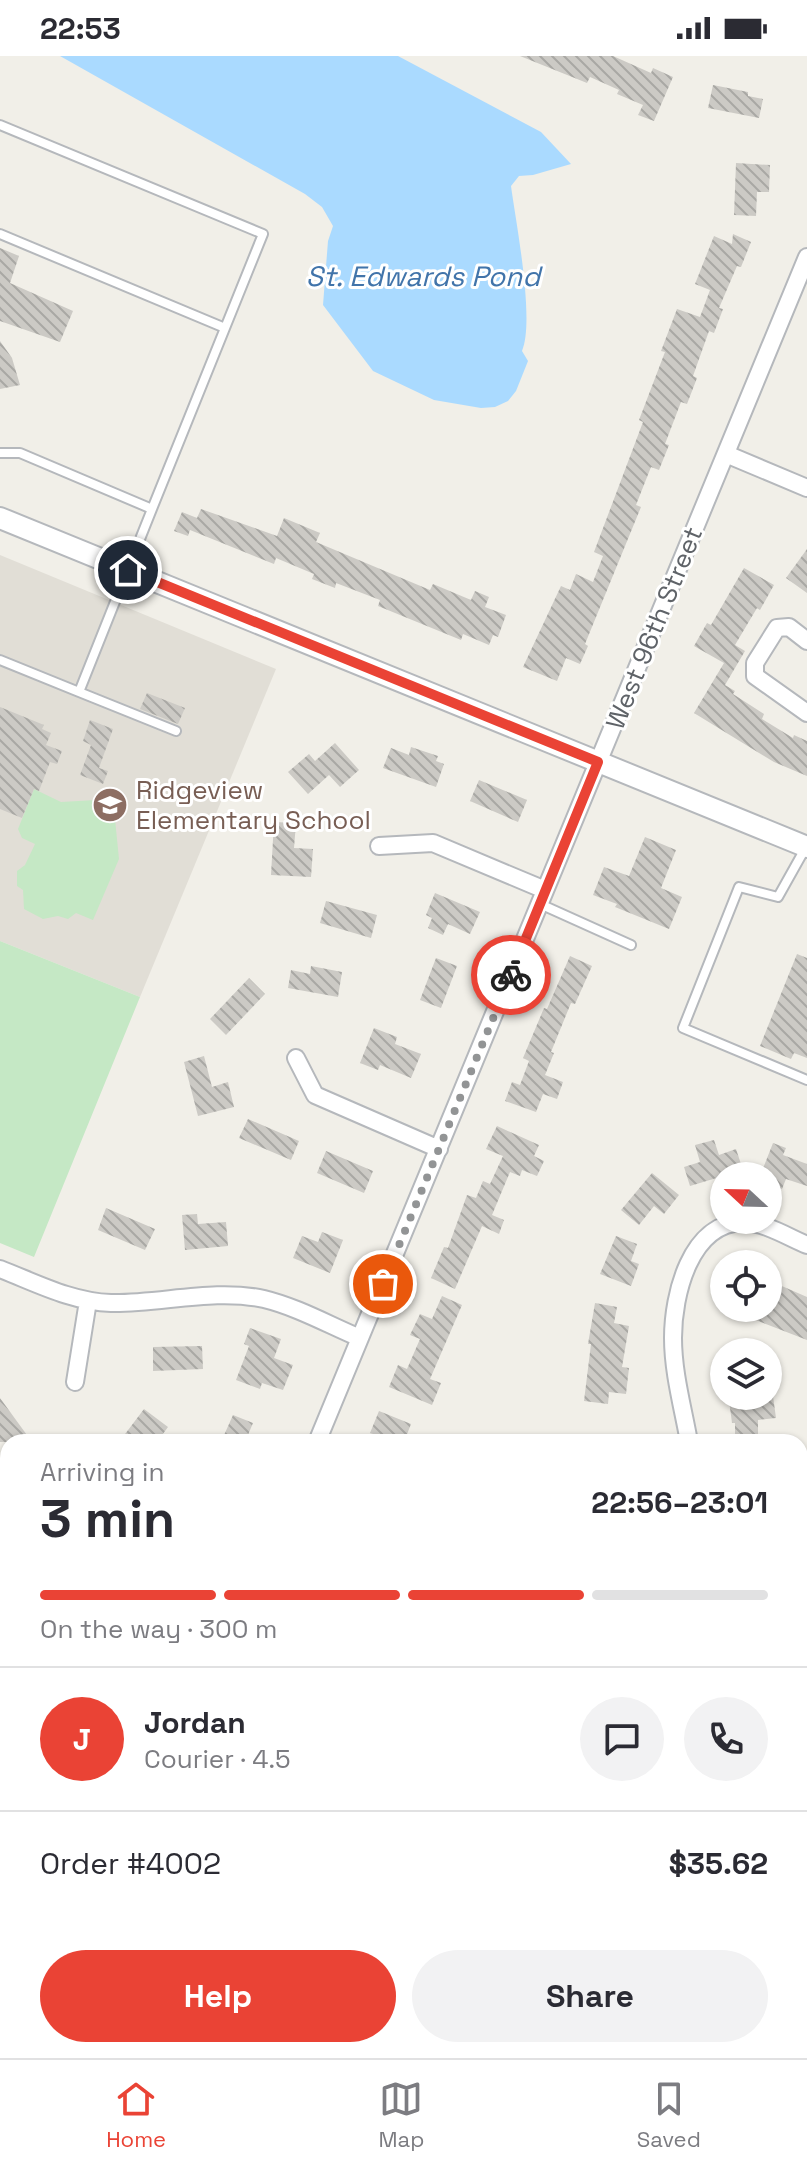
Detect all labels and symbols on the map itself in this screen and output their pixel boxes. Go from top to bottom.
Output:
water label: St. Edwards Pond [306,258,543,294]
street label: West 96th Street [598,522,710,734]
pin [94,536,162,604]
place label: Ridgeview Elementary School [136,773,371,837]
school or university icon: Ridgeview Elementary School [91,786,129,824]
courier [471,935,551,1015]
north arrow [710,1162,782,1234]
pin [349,1250,417,1318]

